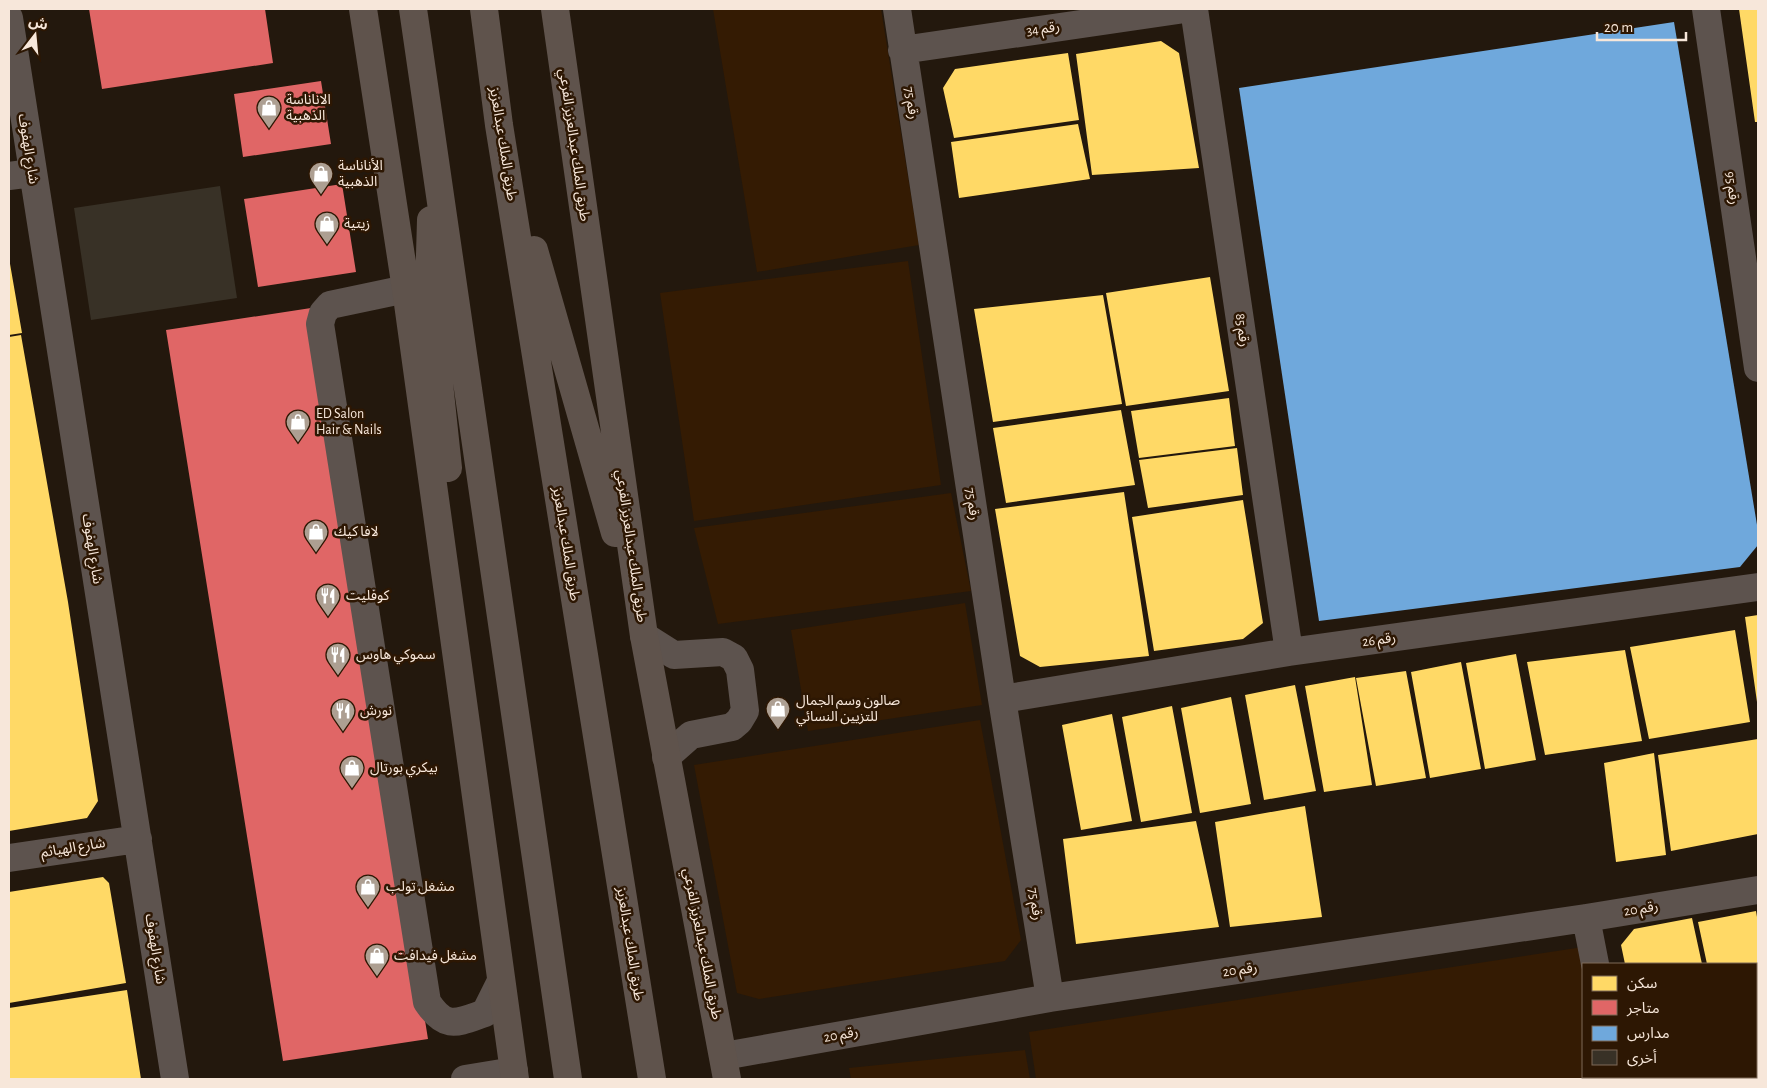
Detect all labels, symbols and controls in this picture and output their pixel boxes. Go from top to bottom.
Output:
north arrow [10,10,60,60]
scale bar [1597,10,1686,42]
text: ش [27,14,49,33]
street label: رقم 34 [1025,20,1061,41]
text: 20 m [1604,20,1633,35]
street label: طريق الملك عبدالعزيز الفرعي [553,68,592,223]
street label: طريق الملك عبدالعزيز [485,85,519,202]
street label: رقم 75 [899,86,920,121]
place label: الاناناسة الذهبية [286,93,331,123]
shop icon: الاناناسة الذهبية [256,95,282,129]
street label: شارع الهفوف [13,113,40,186]
place label: الأناناسة الذهبية [338,158,383,189]
shop icon: الأناناسة الذهبية [308,161,334,195]
street label: رقم 95 [1720,170,1741,206]
shop icon: زيتية [314,211,340,245]
place label: زيتية [344,217,370,232]
street label: رقم 85 [1230,312,1251,348]
place label: ED Salon Hair & Nails [316,407,382,437]
shop icon: ED Salon Hair & Nails [285,409,311,443]
street label: طريق الملك عبدالعزيز الفرعي [610,469,649,624]
street label: طريق الملك عبدالعزيز [548,485,582,602]
street label: رقم 75 [960,487,981,522]
street label: شارع الهفوف [77,513,104,586]
shop icon: لافا كيك [303,519,329,553]
place label: لافا كيك [334,525,379,539]
restaurant icon: كوفليت [315,583,341,617]
place label: كوفليت [346,589,390,604]
street label: رقم 26 [1361,631,1397,652]
restaurant icon: سموكي هاوس [325,642,351,676]
place label: سموكي هاوس [356,648,435,665]
place label: صالون وسم الجمال للتزيين النسائي [796,694,900,727]
shop icon: صالون وسم الجمال للتزيين النسائي [765,696,791,730]
restaurant icon: نورش [330,698,356,732]
place label: نورش [360,704,392,719]
shop icon: بيكري بورتال [339,755,365,789]
place label: بيكري بورتال [370,761,438,778]
street label: شارع الهياثم [40,836,107,863]
street label: طريق الملك عبدالعزيز الفرعي [677,867,724,1022]
shop icon: مشغل تولب [355,874,381,908]
place label: مشغل تولب [386,880,455,895]
street label: طريق الملك عبدالعزيز [612,885,646,1002]
street label: رقم 75 [1023,887,1044,922]
street label: رقم 20 [1623,899,1660,922]
street label: شارع الهفوف [140,913,167,986]
shop icon: مشغل فيدافت [364,943,390,977]
place label: مشغل فيدافت [394,949,477,964]
street label: رقم 20 [1222,961,1259,982]
legend [1582,963,1757,1078]
text: سكن [1627,976,1658,992]
text: متاجر [1626,1001,1660,1017]
street label: رقم 20 [823,1025,860,1048]
text: مدارس [1627,1026,1670,1042]
text: أخرى [1627,1049,1657,1067]

